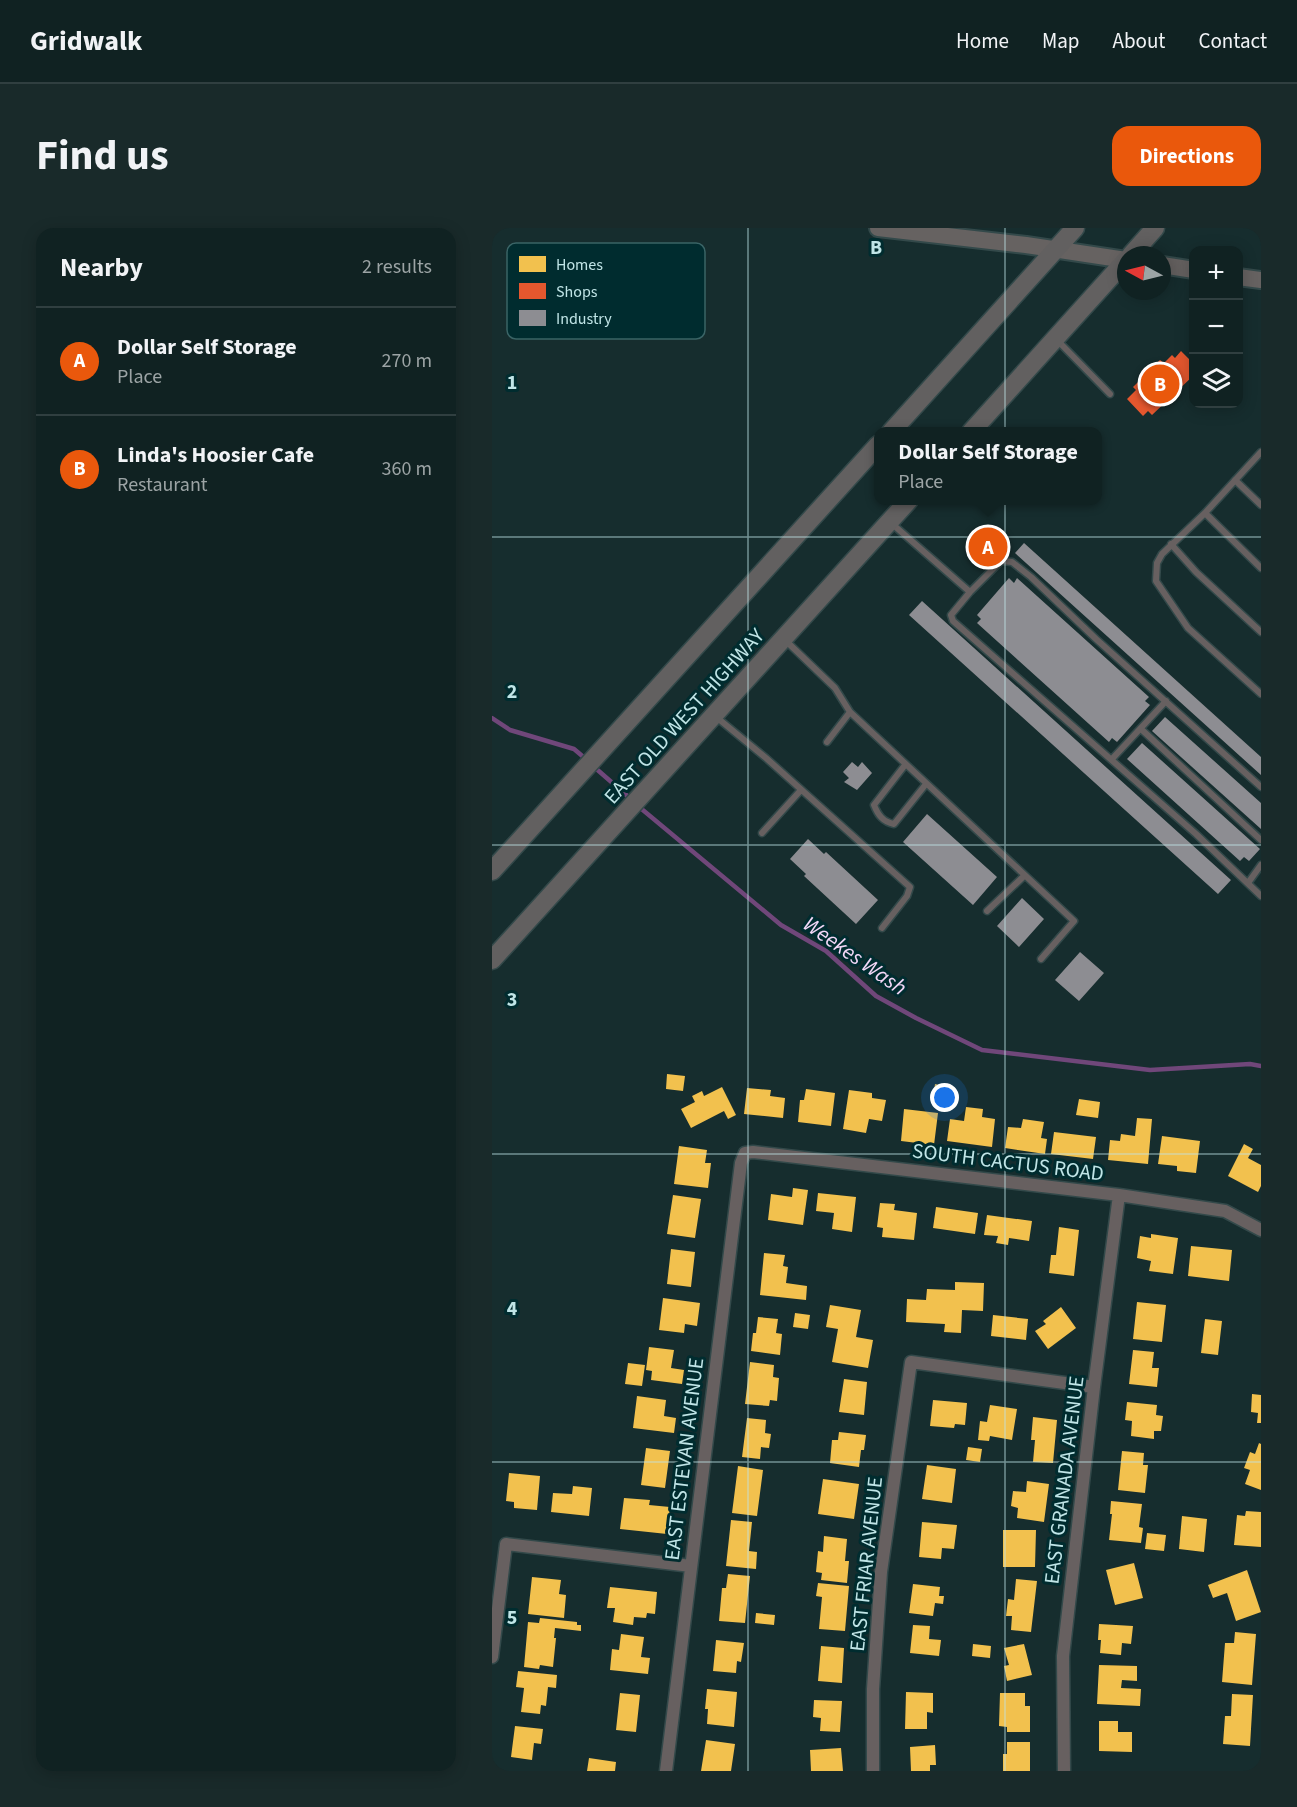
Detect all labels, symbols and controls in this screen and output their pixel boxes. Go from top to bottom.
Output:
text: Gridwalk [30,21,142,61]
text: Home [956,26,1009,56]
text: Map [1042,26,1080,56]
text: About [1113,26,1165,56]
text: Contact [1198,26,1267,56]
text: Find us [36,126,169,186]
button: Directions [1112,126,1261,186]
text: B [870,234,882,262]
legend [507,243,705,339]
north arrow [1117,246,1171,300]
map controls [1189,246,1243,408]
button: + [1189,246,1243,300]
text: Nearby [60,249,143,286]
text: 2 results [362,253,432,281]
text: Homes [556,254,603,276]
text: Shops [556,281,598,303]
button: − [1189,300,1243,354]
text: Industry [556,308,612,330]
text: Dollar Self Storage [117,331,297,363]
text: A [74,347,85,375]
text: 270 m [382,347,432,375]
button: layers [1189,354,1243,408]
pin: B [1140,362,1180,406]
text: Place [117,363,162,391]
text: 1 [507,369,517,397]
popup [874,427,1102,505]
text: Dollar Self Storage [898,436,1078,468]
text: Linda's Hoosier Cafe [117,439,314,471]
text: B [73,455,86,483]
text: 360 m [382,455,432,483]
text: Place [898,468,943,496]
text: Restaurant [117,471,208,499]
pin: A [968,524,1008,570]
street label: EAST OLD WEST HIGHWAY [597,621,772,810]
text: 2 [507,678,517,706]
water label: Weekes Wash [797,908,913,1004]
text: 3 [507,986,517,1014]
your location [930,1083,959,1112]
street label: SOUTH CACTUS ROAD [911,1135,1105,1189]
text: 4 [507,1295,518,1323]
street label: EAST ESTEVAN AVENUE [657,1356,711,1562]
street label: EAST GRANADA AVENUE [1036,1374,1092,1586]
street label: EAST FRIAR AVENUE [842,1475,890,1653]
text: 5 [507,1604,517,1632]

